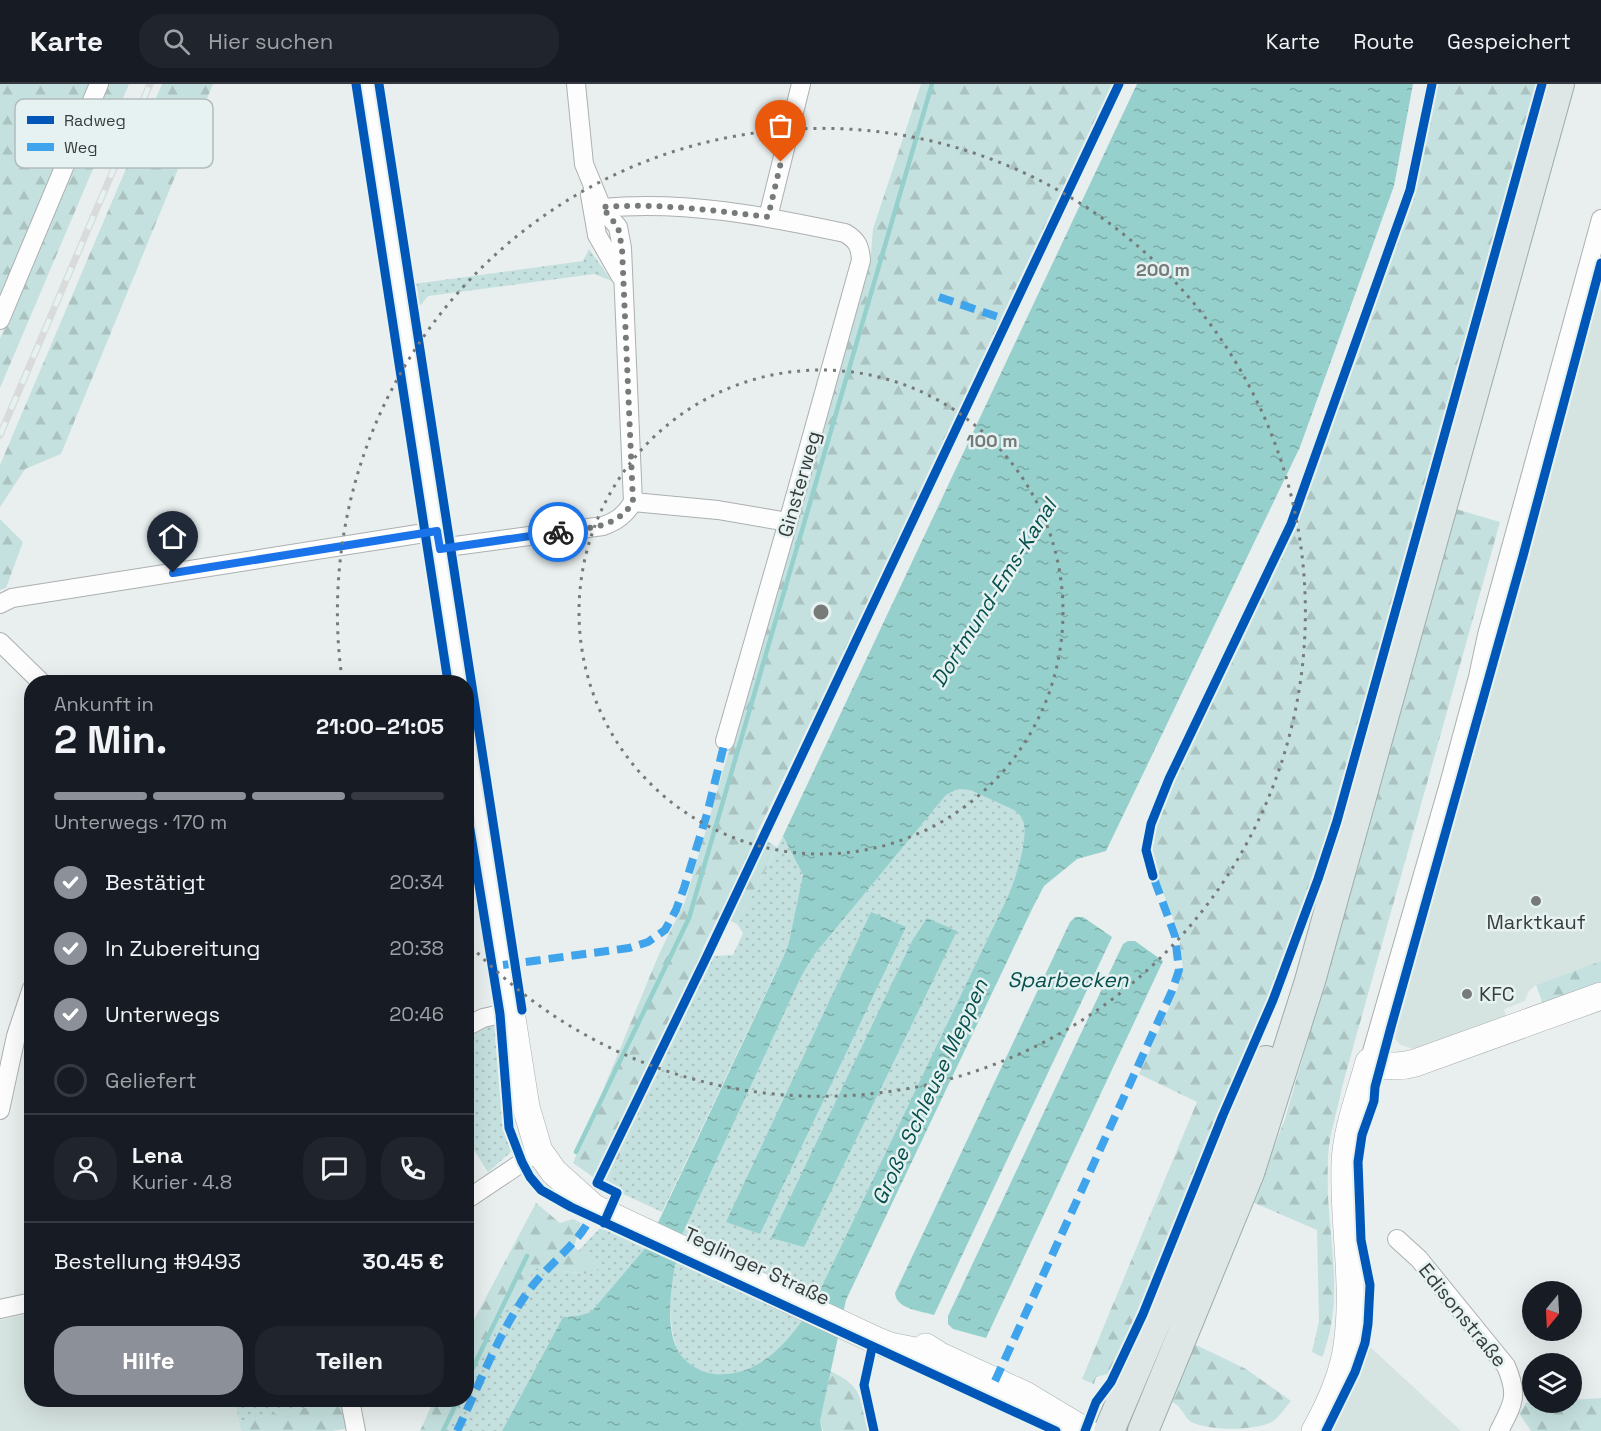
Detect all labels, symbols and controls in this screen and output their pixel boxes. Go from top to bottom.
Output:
search box [139,14,559,68]
text: Karte [30,23,103,59]
icon: search [160,25,193,58]
text: Hier suchen [208,27,333,55]
text: Karte [1266,28,1320,55]
text: Route [1353,28,1414,55]
text: Gespeichert [1447,28,1571,55]
legend [15,99,213,168]
pin [755,100,806,162]
icon: bag [764,109,797,142]
text: Radweg [64,110,126,131]
text: Weg [64,137,98,158]
text: 200 m [1136,258,1190,281]
street label: Ginsterweg [771,428,827,540]
text: 100 m [966,429,1018,452]
water label: Dortmund-Ems-Kanal [925,491,1064,692]
courier [528,502,588,562]
pin [147,511,198,573]
icon: bike [542,516,575,549]
icon: home [156,520,189,553]
centre of rings [811,602,831,622]
text: Ankunft in [54,691,154,717]
text: 21:00–21:05 [316,712,444,740]
text: 2 Min. [54,715,168,764]
text: Unterwegs · 170 m [54,809,227,835]
icon: check [54,866,87,899]
text: Bestätigt [105,868,206,896]
text: 20:34 [389,869,444,895]
marker: Marktkauf [1529,894,1543,908]
place label: Marktkauf [1486,909,1586,935]
icon: check [54,932,87,965]
text: In Zubereitung [105,934,260,962]
text: 20:38 [390,935,444,961]
water label: Sparbecken [1008,966,1130,993]
water label: Große Schleuse Meppen [865,974,994,1209]
place label: KFC [1479,981,1515,1007]
marker: KFC [1460,987,1474,1001]
icon: check [54,998,87,1031]
text: Unterwegs [105,1000,220,1028]
text: 20:46 [389,1001,444,1027]
text: Geliefert [105,1066,197,1094]
button: person [54,1137,117,1200]
button: chat [303,1137,366,1200]
button: phone [381,1137,444,1200]
text: Lena [132,1141,183,1169]
text: Kurier · 4.8 [132,1169,232,1195]
street label: Teglinger Straße [680,1221,834,1311]
text: Bestellung #9493 [54,1247,241,1275]
text: 30.45 € [362,1247,444,1275]
street label: Edisonstraße [1413,1258,1513,1372]
north arrow [1522,1281,1582,1341]
map controls [1522,1281,1582,1413]
button: Hilfe [54,1326,243,1395]
button: Teilen [255,1326,444,1395]
button: layers [1522,1353,1582,1413]

